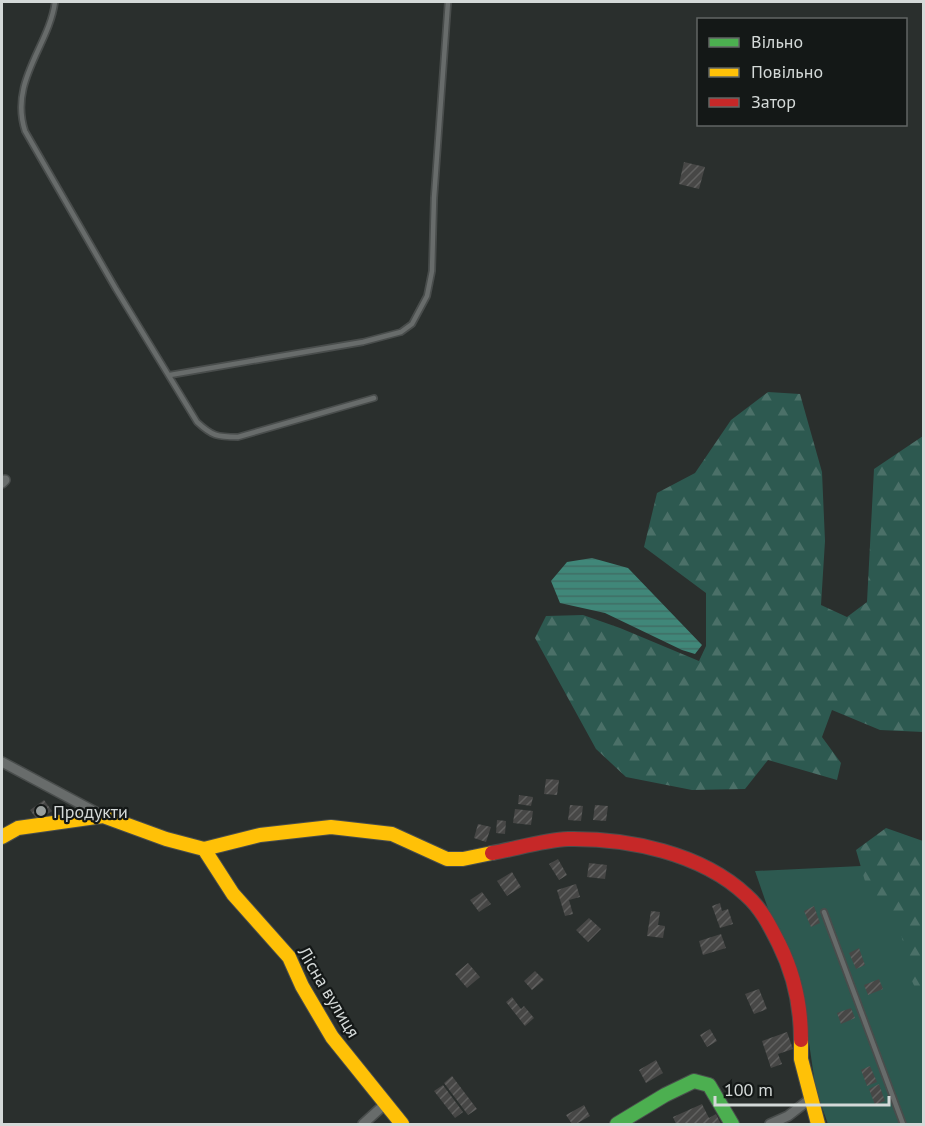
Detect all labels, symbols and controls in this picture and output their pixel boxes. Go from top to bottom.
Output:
legend [697,18,907,126]
text: Вільно [751,30,803,53]
text: Повільно [751,60,823,83]
text: Затор [751,90,796,113]
place label: Продукти [53,800,128,823]
marker: Продукти [34,804,48,818]
street label: Лісна вулиця [292,941,365,1042]
scale bar [715,1069,889,1107]
text: 100 m [724,1078,773,1101]

